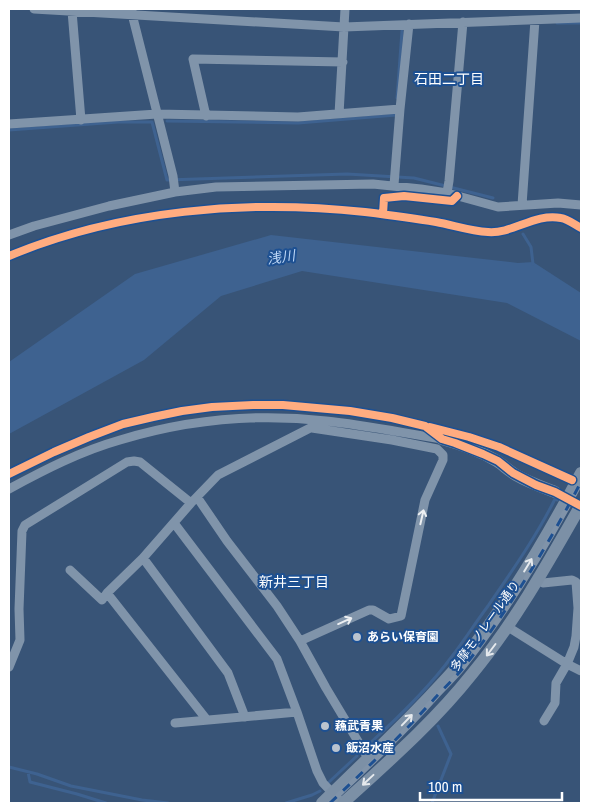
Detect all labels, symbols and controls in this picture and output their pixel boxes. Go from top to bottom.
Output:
district label: 石田二丁目 [414,70,484,88]
water label: 浅川 [266,246,298,268]
one-way arrow [418,509,427,525]
one-way arrow [524,559,534,573]
district label: 新井三丁目 [259,573,329,591]
street label: 多摩モノレール通り [447,578,523,674]
one-way arrow [337,615,352,625]
place label: あらい保育園 [367,629,439,645]
marker: あらい保育園 [351,631,363,643]
one-way arrow [486,643,496,657]
one-way arrow [401,714,413,727]
place label: 蘓武青果 [335,718,383,734]
marker: 蘓武青果 [319,720,331,732]
place label: 飯沼水産 [346,740,394,756]
marker: 飯沼水産 [330,742,342,754]
scale bar [420,770,562,802]
one-way arrow [361,774,374,786]
text: 100 m [428,776,462,797]

